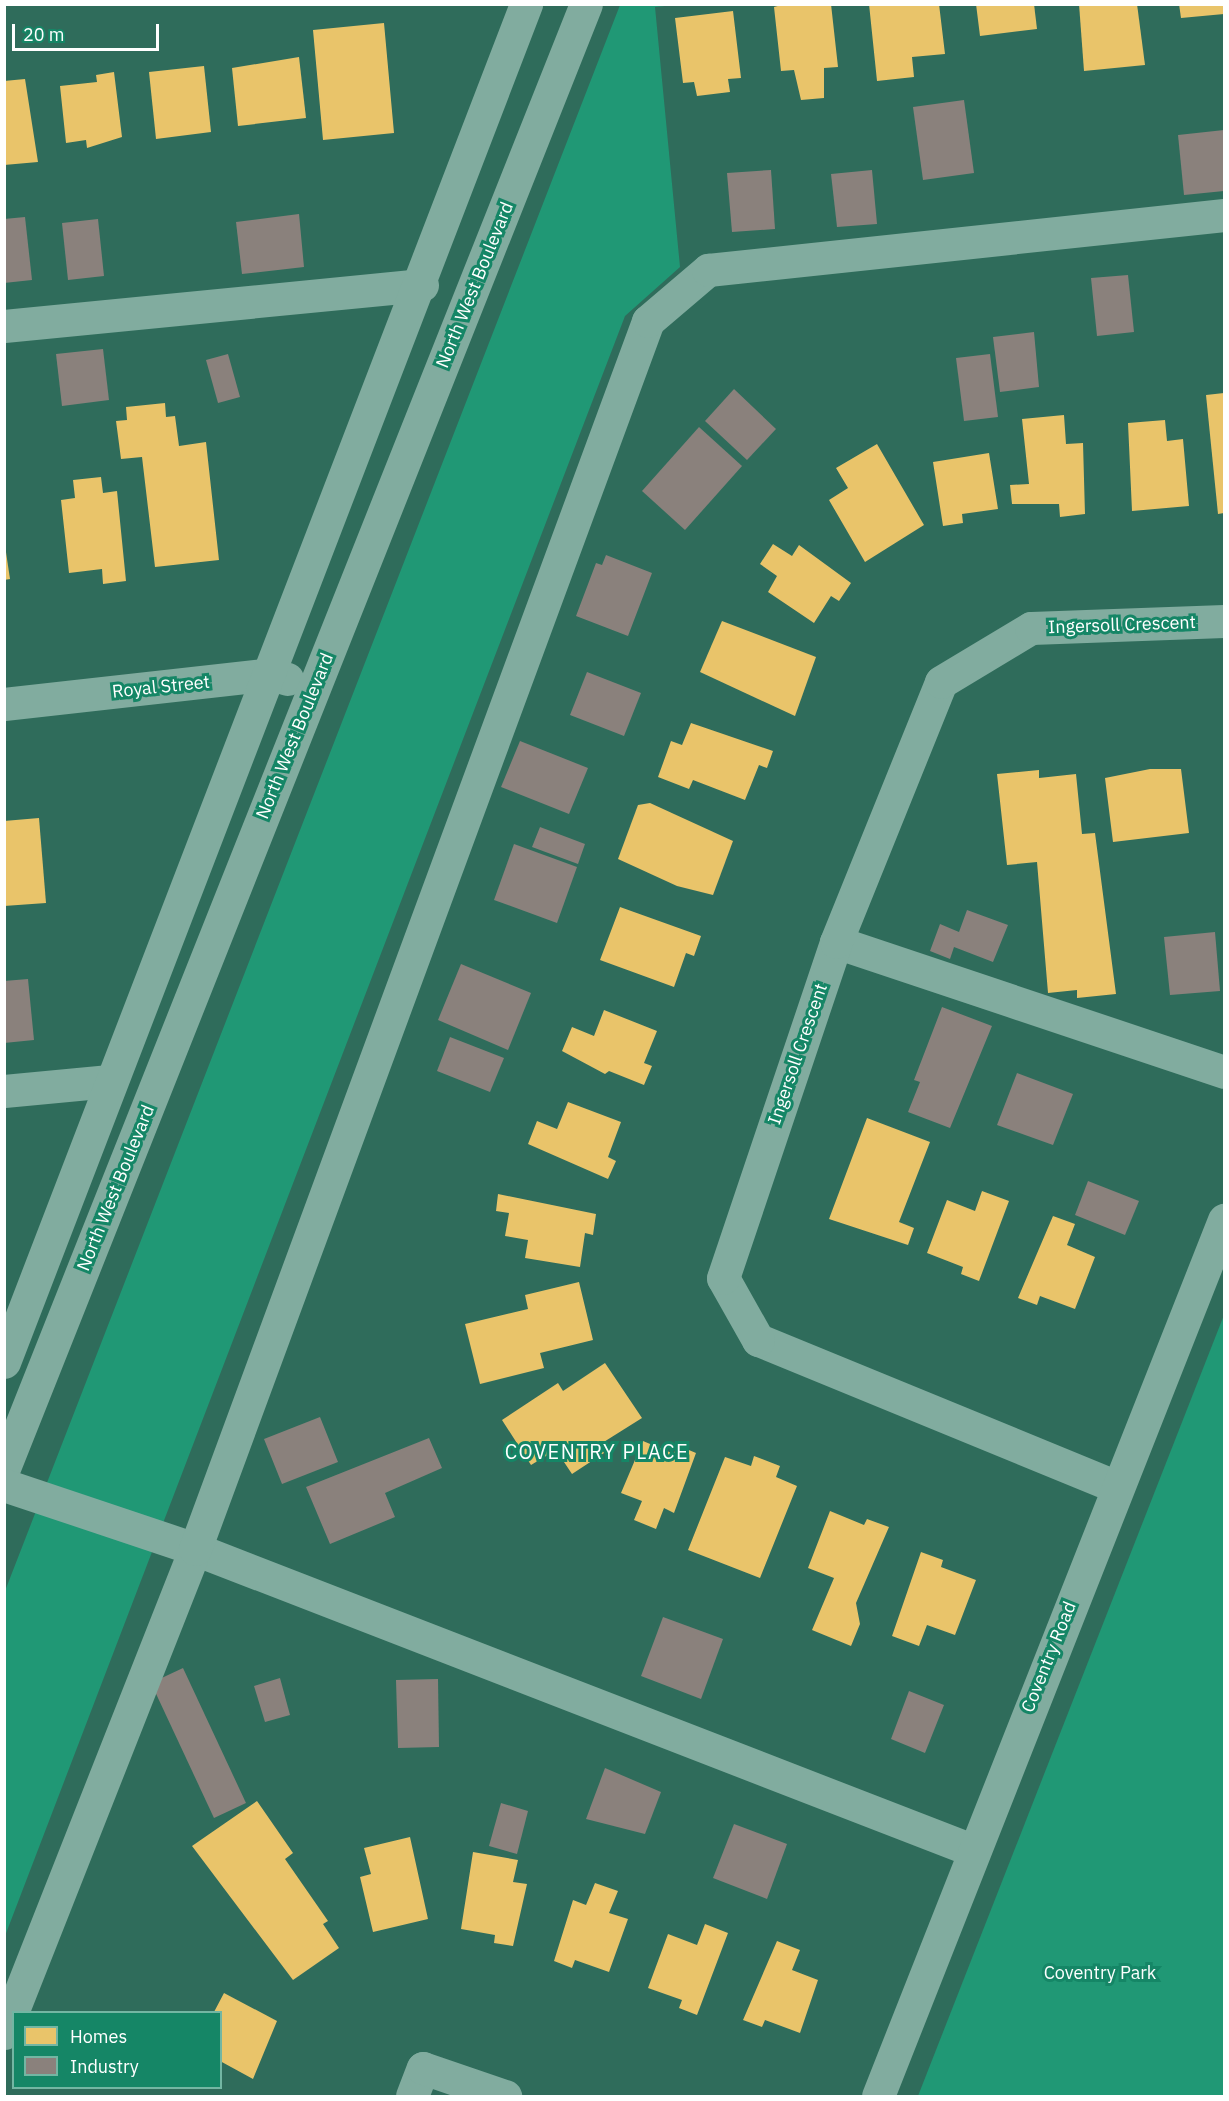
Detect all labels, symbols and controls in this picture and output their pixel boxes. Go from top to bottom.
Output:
scale bar [15,12,162,50]
text: 20 m [23,23,65,46]
street label: North West Boulevard [432,199,518,371]
street label: Ingersoll Crescent [1048,612,1196,638]
street label: North West Boulevard [252,650,338,822]
street label: Royal Street [111,671,211,703]
street label: Ingersoll Crescent [764,981,832,1127]
street label: North West Boulevard [73,1102,159,1274]
district label: COVENTRY PLACE [505,1439,689,1463]
street label: Coventry Road [1017,1598,1081,1716]
park label: Coventry Park [1044,1962,1156,1984]
legend [12,2011,222,2089]
text: Homes [70,2025,127,2048]
text: Industry [70,2055,139,2078]

